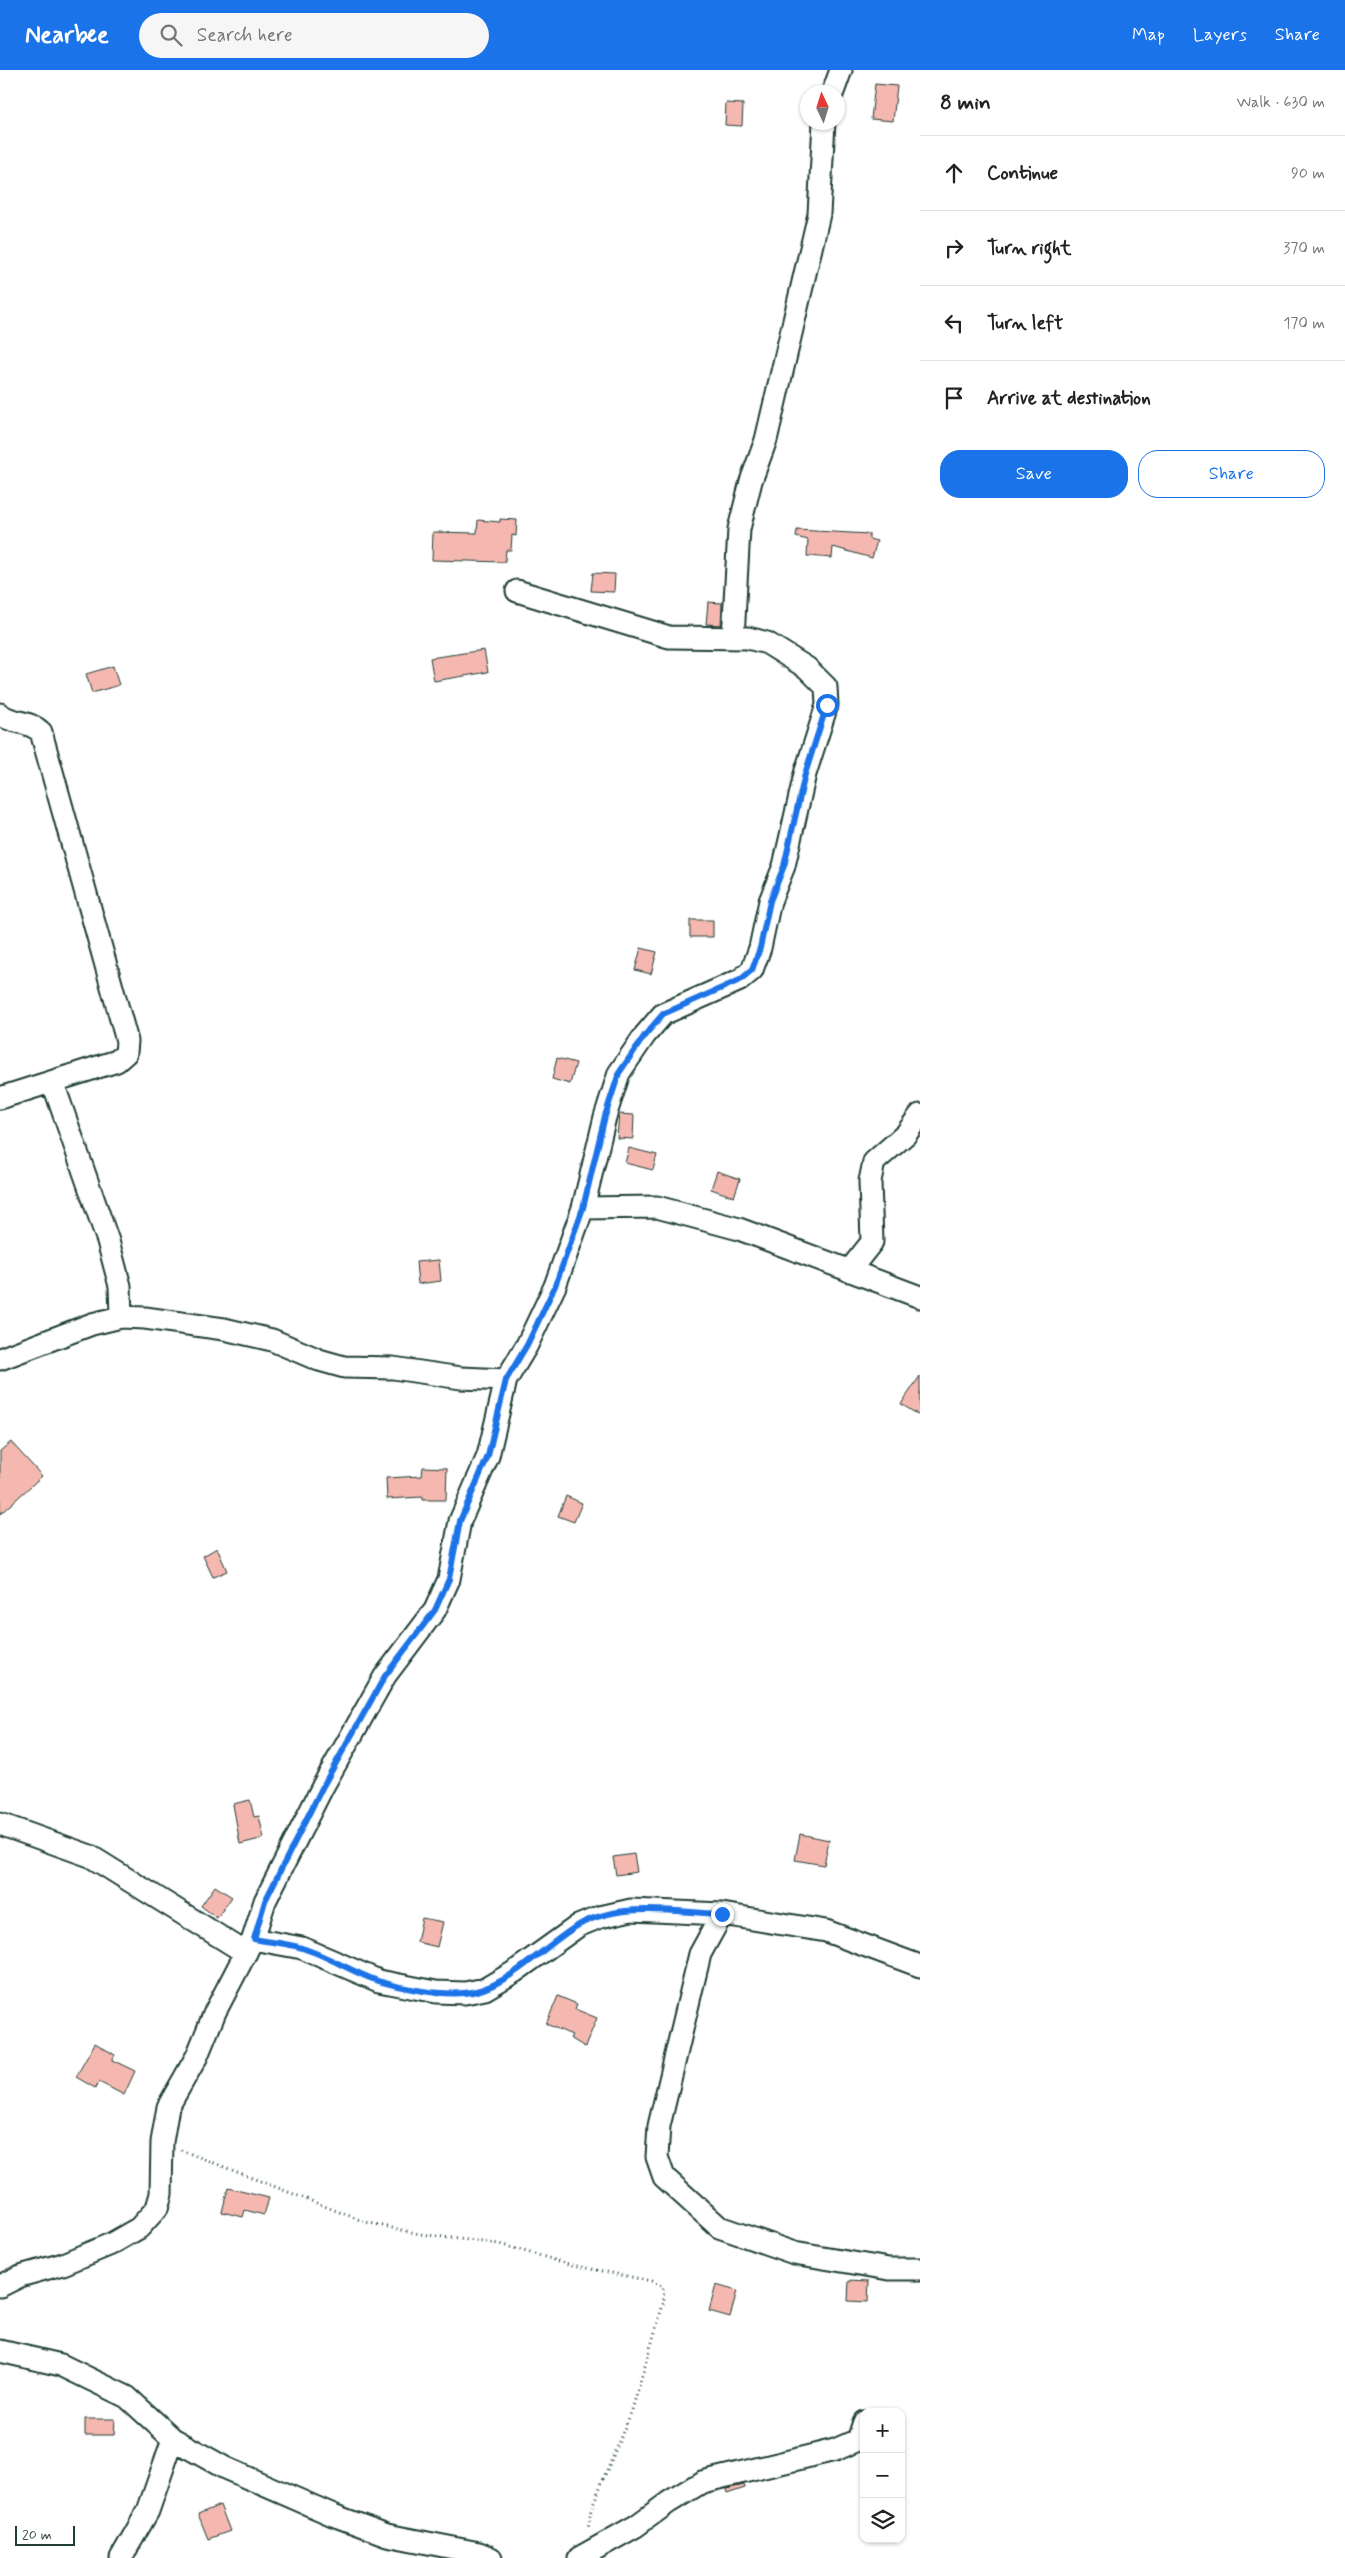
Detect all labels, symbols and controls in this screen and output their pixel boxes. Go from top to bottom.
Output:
search box [139,13,489,58]
text: Nearbee [25,20,109,51]
icon: search [157,21,185,49]
text: Search here [197,23,293,48]
text: Map [1132,23,1165,47]
text: Layers [1193,23,1247,47]
text: Share [1275,23,1320,47]
north arrow [800,85,845,130]
text: 8 min [940,89,991,117]
text: Walk · 630 m [1236,92,1325,113]
icon: ahead [940,159,968,187]
text: Continue [987,161,1058,186]
text: 90 m [1291,163,1325,184]
icon: right [940,234,968,262]
text: Turn right [987,236,1071,261]
text: 370 m [1283,238,1325,259]
icon: left [940,309,968,337]
text: Turn left [987,311,1063,336]
text: 170 m [1283,313,1325,334]
icon: arrive [940,384,968,412]
text: Arrive at destination [987,386,1151,411]
button: Save [940,450,1128,498]
button: Share [1138,450,1325,498]
route start [816,694,839,717]
route end [711,1903,734,1926]
map controls [860,2408,905,2543]
button: + [860,2408,905,2453]
button: − [860,2453,905,2498]
button: layers [860,2498,905,2543]
scale bar [15,2523,75,2546]
text: 20 m [22,2526,52,2544]

